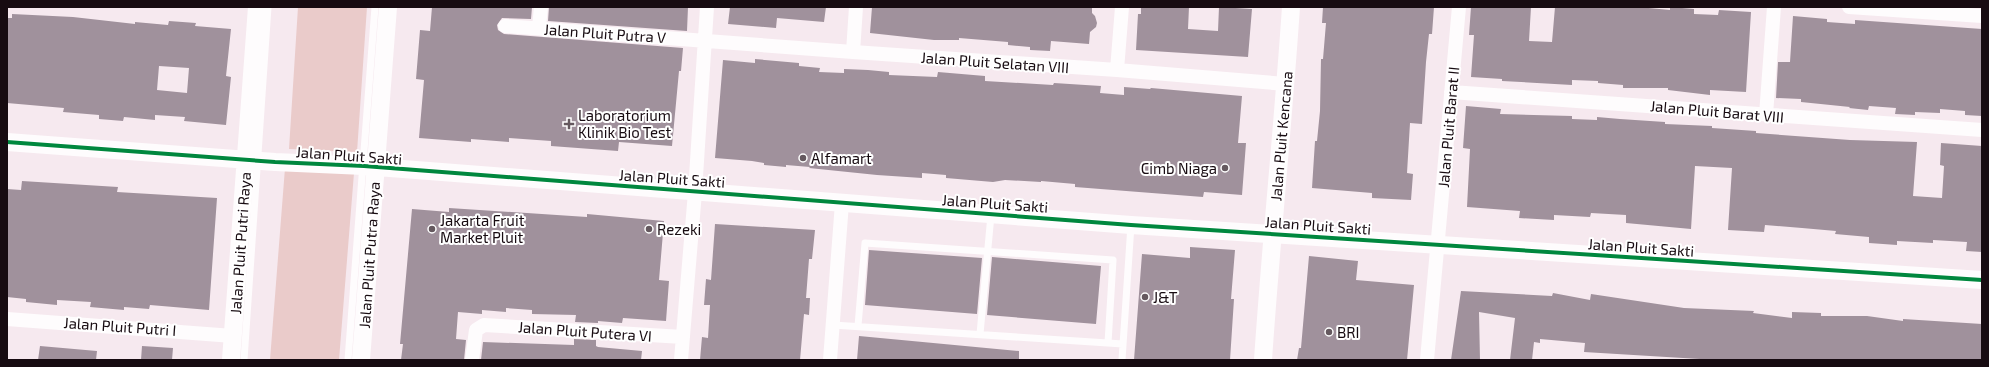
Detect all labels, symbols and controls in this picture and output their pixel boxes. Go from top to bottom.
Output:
street label: Jalan Pluit Putra V [543,20,667,46]
street label: Jalan Pluit Selatan VIII [920,48,1070,76]
street label: Jalan Pluit Barat II [1434,66,1462,188]
street label: Jalan Pluit Kencana [1266,70,1296,202]
street label: Jalan Pluit Barat VIII [1649,96,1785,126]
place label: Laboratorium Klinik Bio Test [578,106,672,141]
marker: Laboratorium Klinik Bio Test [563,118,575,130]
street label: Jalan Pluit Sakti [295,142,403,168]
place label: Alfamart [811,149,872,167]
marker: Alfamart [798,153,808,163]
place label: Cimb Niaga [1141,159,1217,177]
marker: Cimb Niaga [1220,163,1230,173]
street label: Jalan Pluit Sakti [618,165,726,191]
street label: Jalan Pluit Putri Raya [226,171,254,315]
street label: Jalan Pluit Putra Raya [355,181,383,329]
street label: Jalan Pluit Sakti [941,190,1049,216]
place label: Jakarta Fruit Market Pluit [440,211,525,246]
street label: Jalan Pluit Sakti [1264,212,1372,238]
place label: Rezeki [657,220,701,238]
marker: Jakarta Fruit Market Pluit [427,224,437,234]
marker: Rezeki [644,224,654,234]
street label: Jalan Pluit Sakti [1587,234,1695,260]
place label: J&T [1153,288,1178,306]
marker: J&T [1140,292,1150,302]
street label: Jalan Pluit Putri I [63,313,177,339]
street label: Jalan Pluit Putera VI [517,317,653,345]
place label: BRI [1337,323,1360,341]
marker: BRI [1324,327,1334,337]

